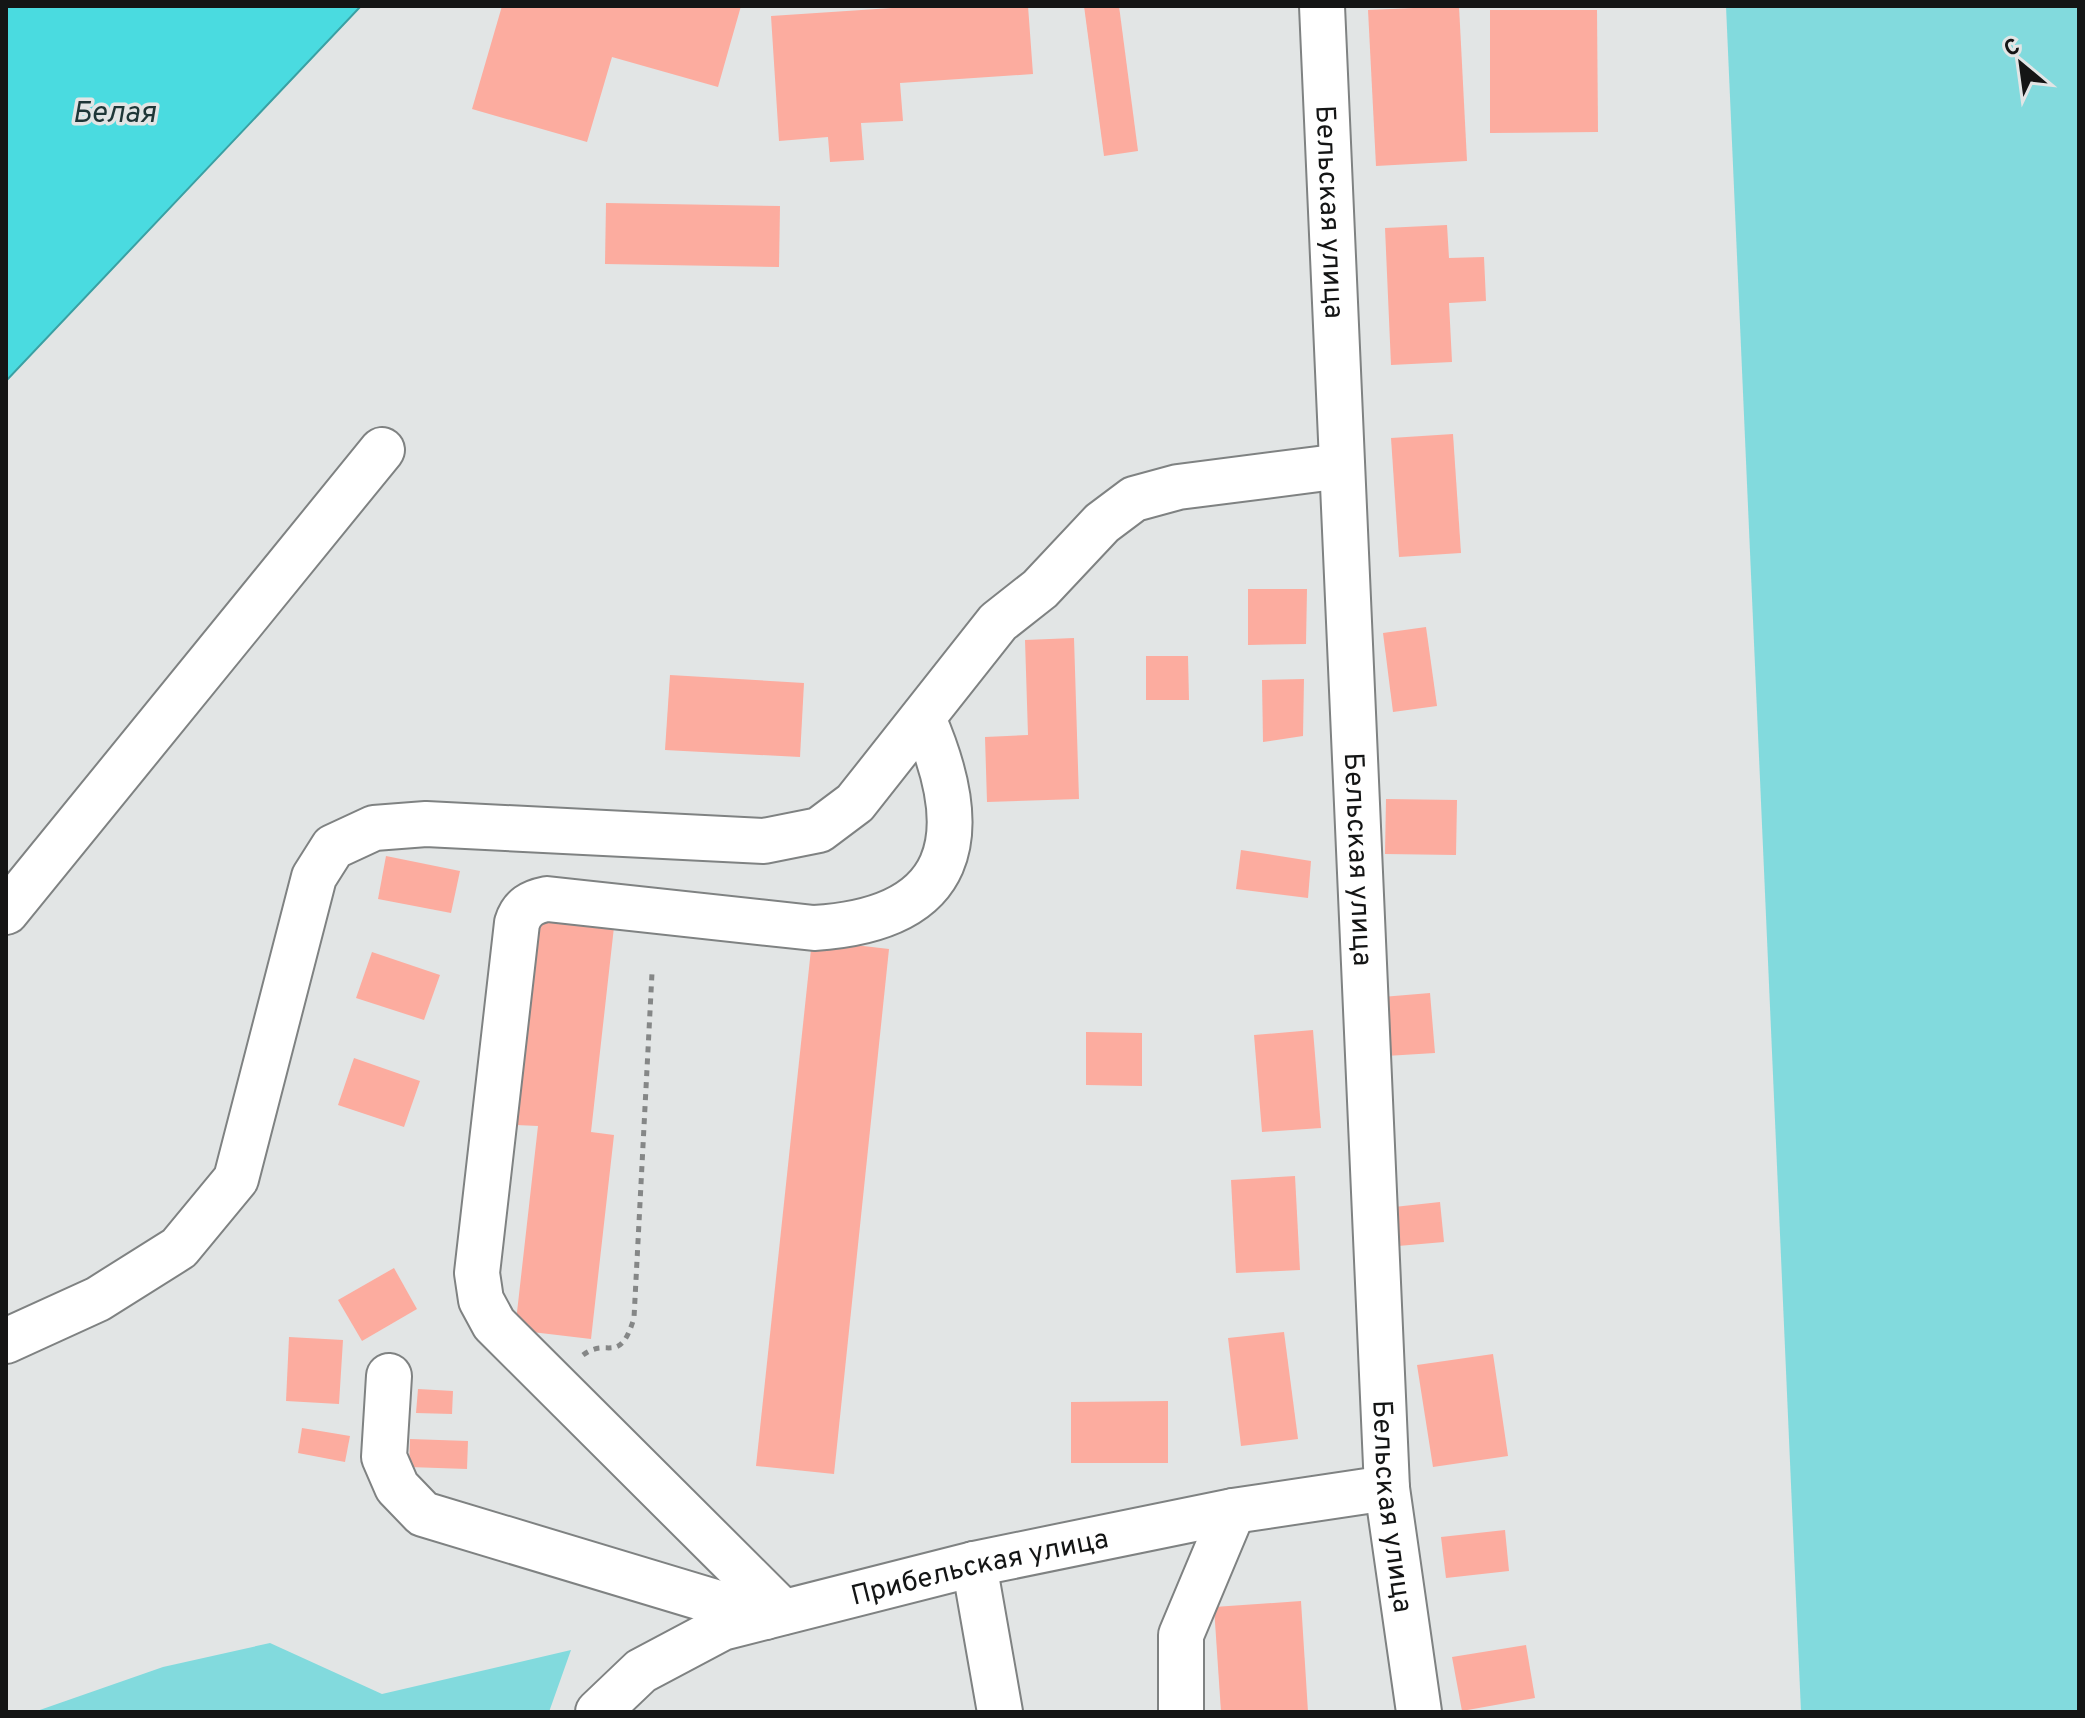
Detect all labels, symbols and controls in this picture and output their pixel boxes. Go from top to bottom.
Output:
north arrow [1981,24,2061,104]
text: С [2000,33,2025,64]
water label: Белая [72,96,156,133]
street label: Бельская улица [1305,104,1351,319]
street label: Бельская улица [1334,752,1379,967]
street label: Бельская улица [1362,1399,1420,1615]
street label: Прибельская улица [848,1522,1112,1616]

